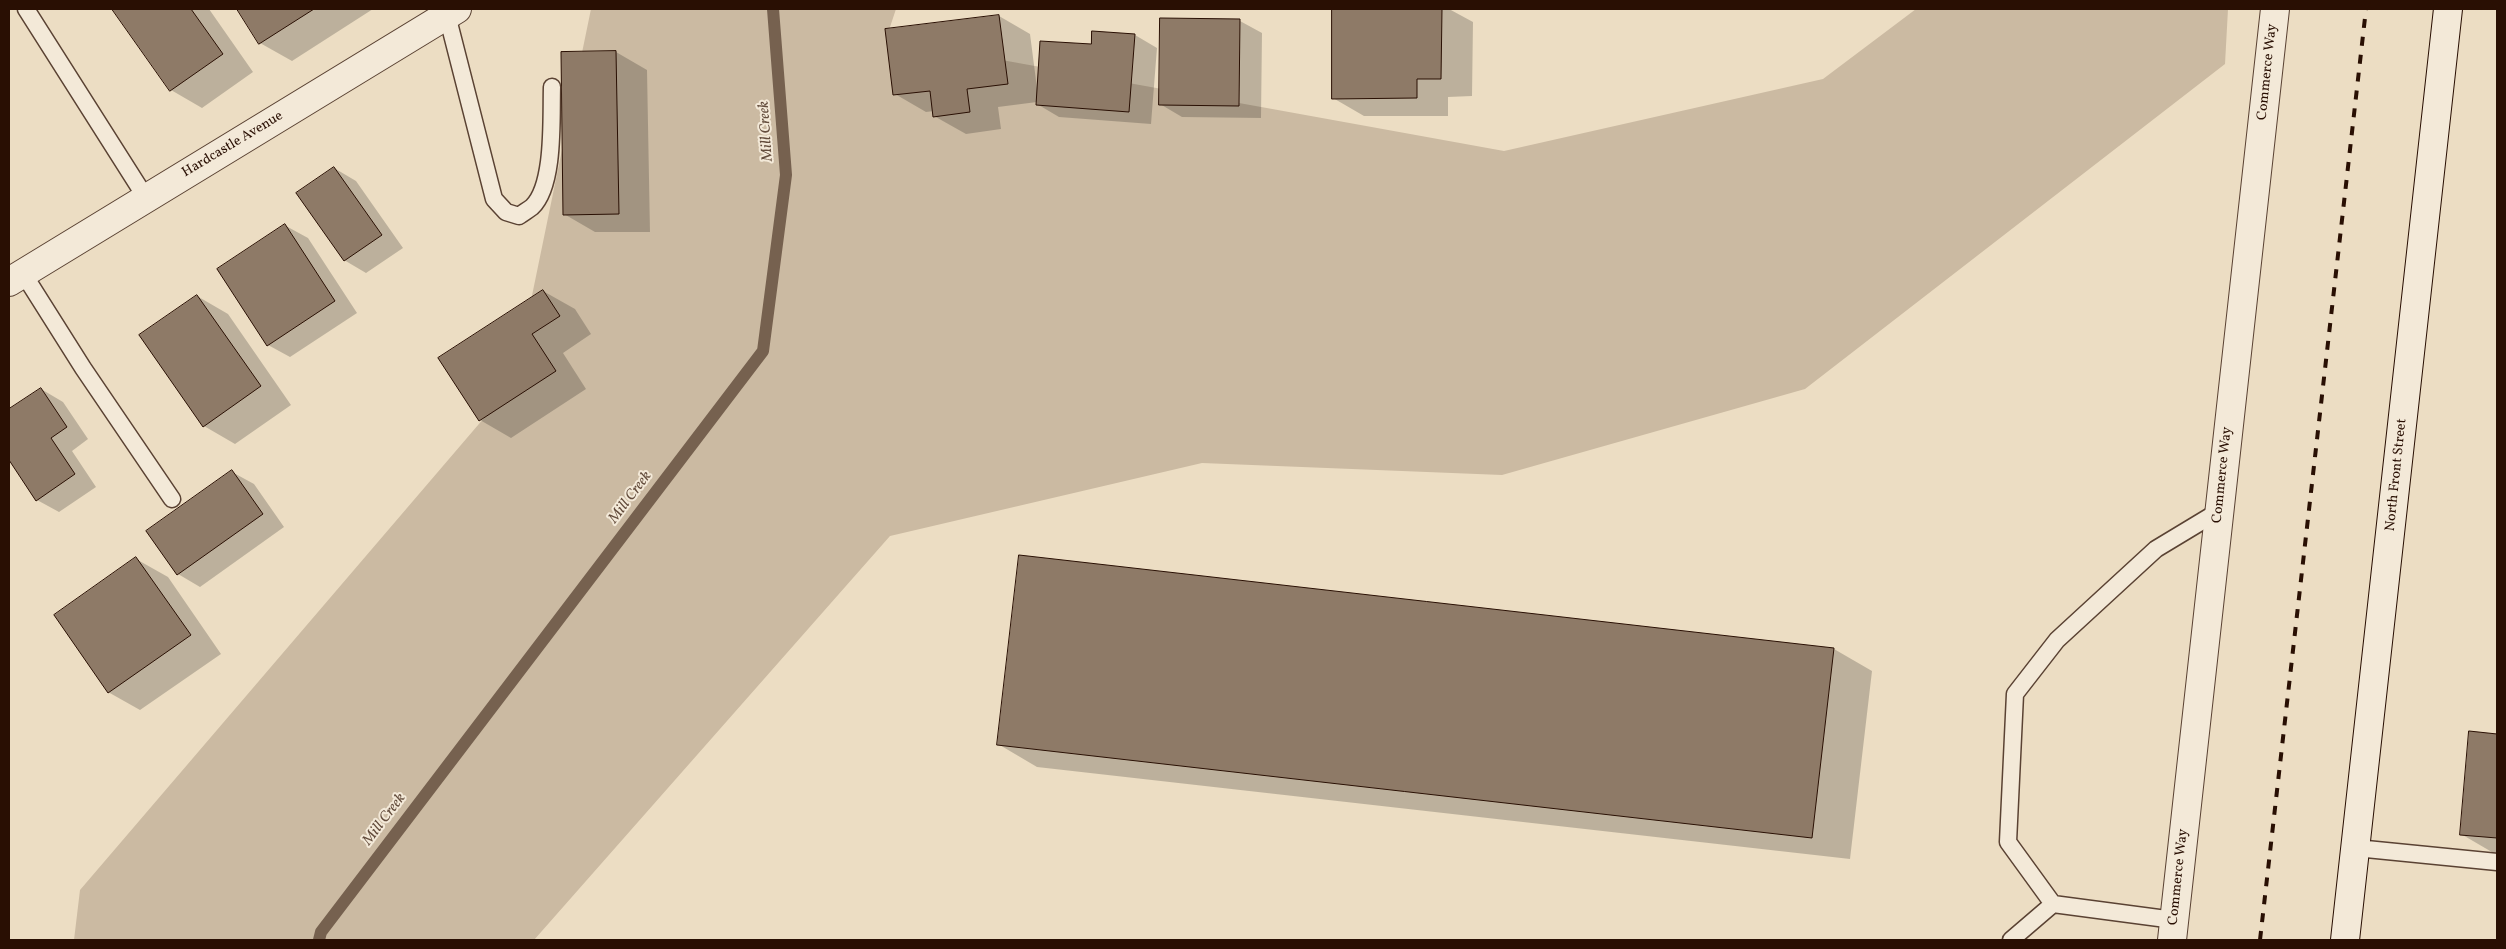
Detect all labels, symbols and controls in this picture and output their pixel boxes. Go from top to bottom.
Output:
street label: Commerce Way [2255,23,2281,121]
water label: Mill Creek [756,100,778,162]
street label: Hardcastle Avenue [179,108,287,182]
street label: North Front Street [2383,418,2411,532]
street label: Commerce Way [2210,426,2236,524]
water label: Mill Creek [606,468,656,528]
water label: Mill Creek [360,790,410,850]
street label: Commerce Way [2166,828,2192,926]

